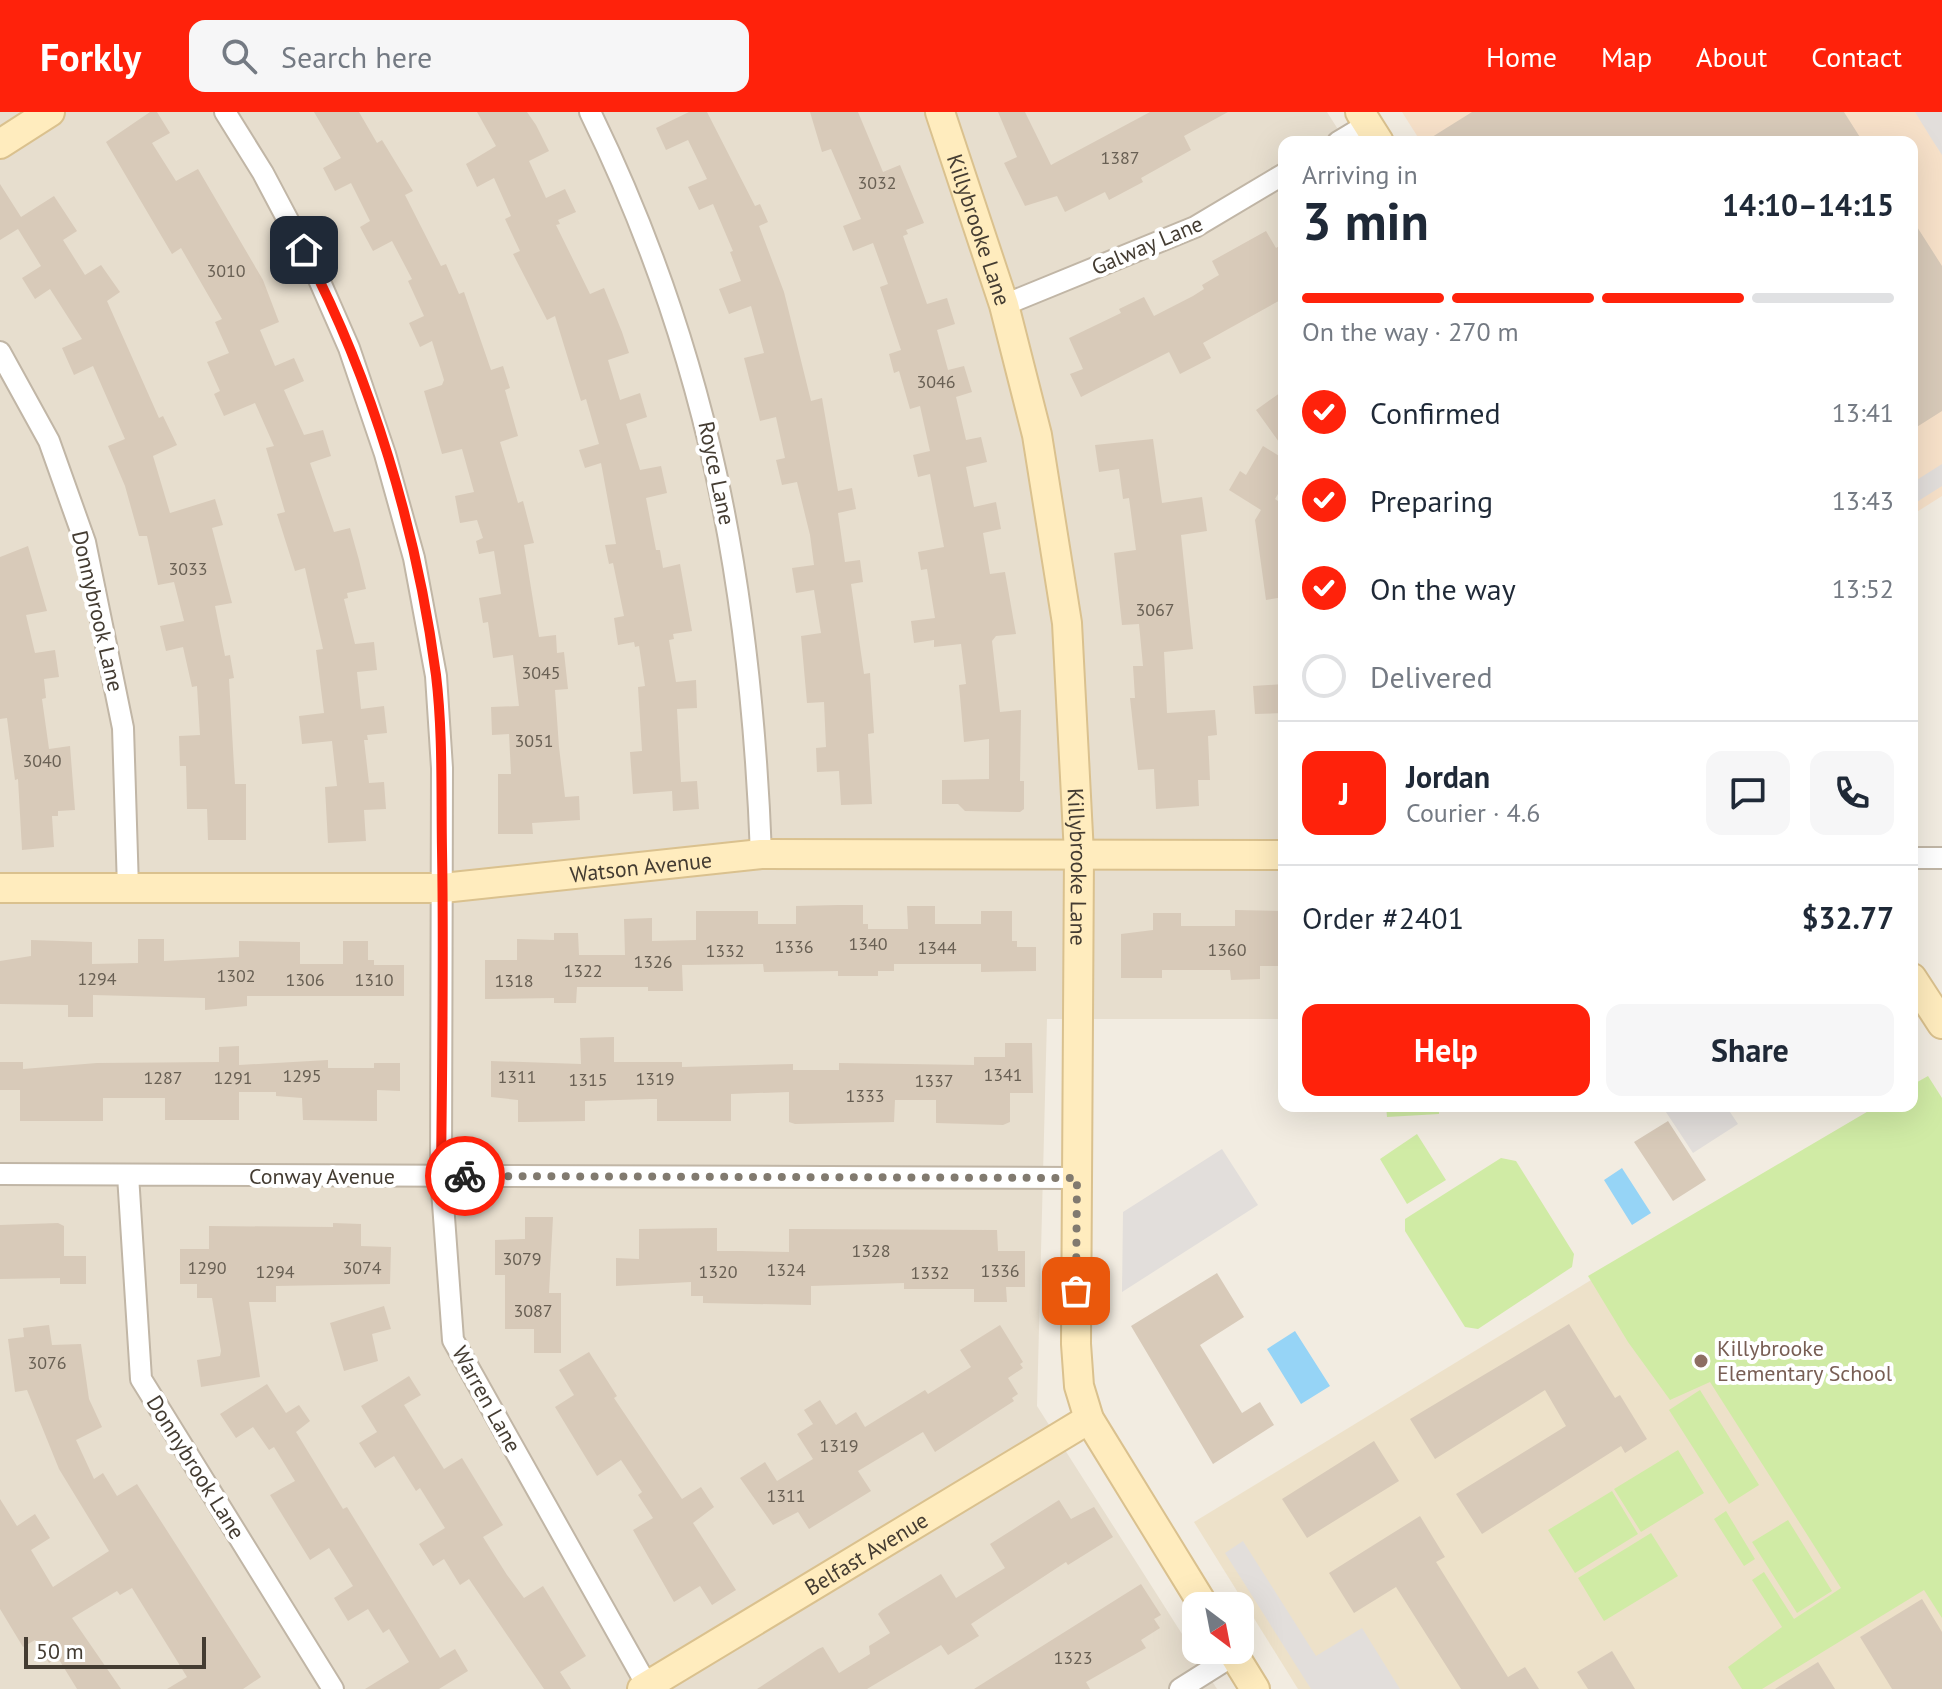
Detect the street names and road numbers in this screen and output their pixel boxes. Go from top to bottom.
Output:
street label: Killybrooke Lane [941,150,1017,309]
street label: Galway Lane [1087,209,1207,281]
street label: Royce Lane [692,419,742,527]
street label: Donnybrook Lane [66,528,130,694]
street label: Killybrooke Lane [1062,787,1093,946]
street label: Watson Avenue [568,845,713,888]
street label: Conway Avenue [249,1162,395,1190]
street label: Warren Lane [446,1341,528,1457]
street label: Donnybrook Lane [141,1390,251,1544]
street label: Belfast Avenue [799,1506,933,1601]

